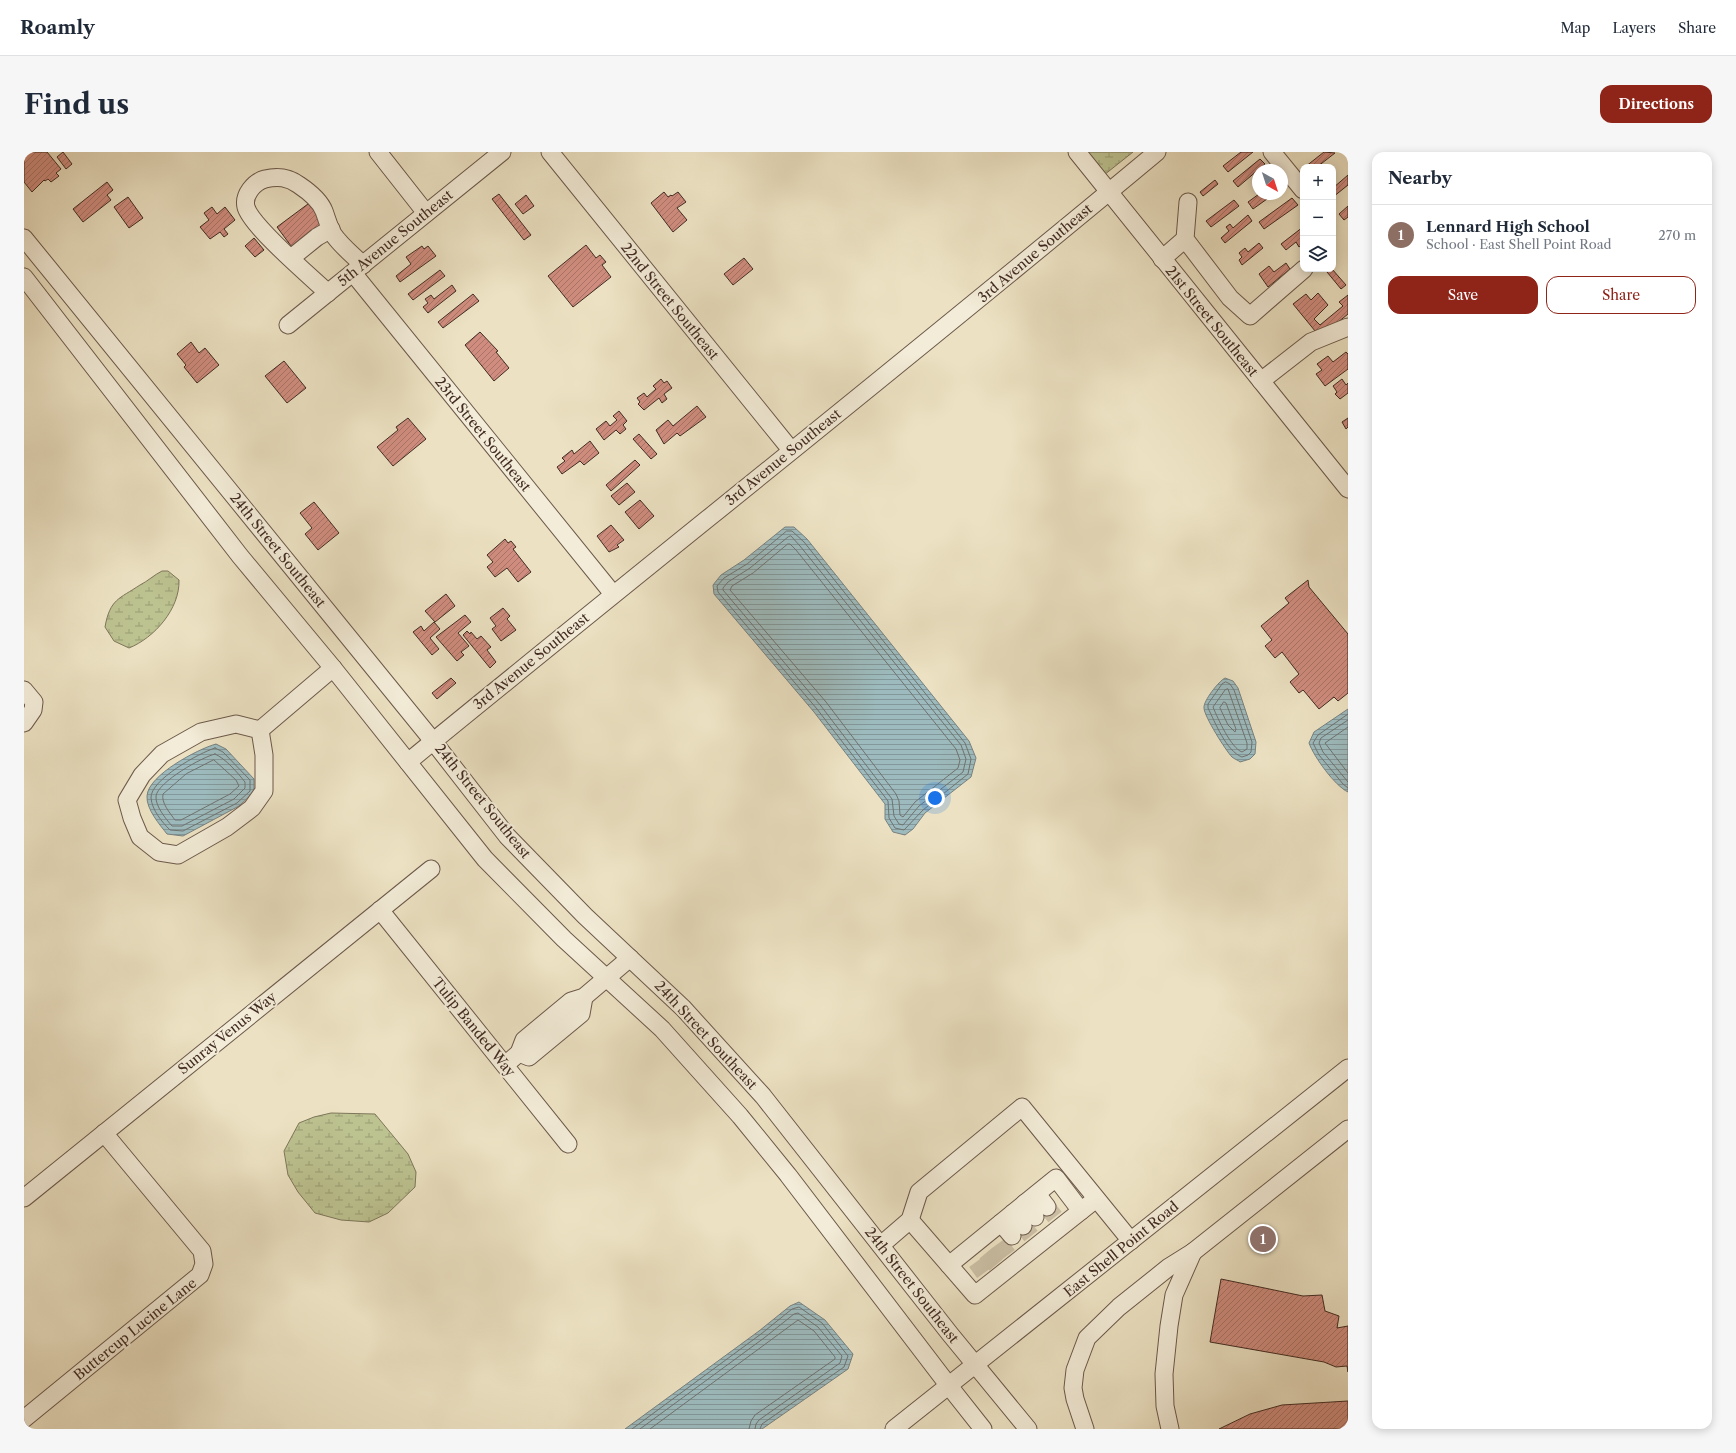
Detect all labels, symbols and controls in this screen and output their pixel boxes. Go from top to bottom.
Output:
text: Roamly [20,16,95,39]
text: Map [1560,19,1590,37]
text: Layers [1612,19,1656,37]
text: Share [1678,19,1716,37]
button: Directions [1600,85,1712,123]
text: Find us [24,87,129,121]
north arrow [1252,164,1288,200]
map controls [1300,164,1336,272]
button: + [1300,164,1336,200]
text: Nearby [1388,168,1452,188]
street label: 5th Avenue Southeast [334,186,456,290]
street label: 3rd Avenue Southeast [974,200,1096,306]
button: − [1300,200,1336,236]
text: Lennard High School [1426,217,1590,236]
text: 1 [1398,227,1404,243]
text: 270 m [1658,227,1696,243]
button: layers [1300,236,1336,272]
text: School · East Shell Point Road [1426,236,1612,252]
street label: 22nd Street Southeast [617,239,723,363]
street label: 21st Street Southeast [1162,262,1262,380]
button: Save [1388,276,1538,314]
button: Share [1546,276,1696,314]
street label: 23rd Street Southeast [431,373,535,495]
street label: 3rd Avenue Southeast [721,405,845,509]
street label: 24th Street Southeast [226,489,330,611]
street label: 3rd Avenue Southeast [469,609,593,713]
street label: 24th Street Southeast [431,740,535,862]
your location [925,788,945,808]
street label: Tulip Banded Way [429,974,520,1080]
street label: 24th Street Southeast [651,977,761,1093]
street label: Sunray Venus Way [174,988,280,1078]
street label: East Shell Point Road [1060,1197,1182,1301]
street label: 24th Street Southeast [861,1223,963,1347]
pin: 1 [1250,1224,1276,1254]
street label: Buttercup Lucine Lane [70,1274,200,1384]

